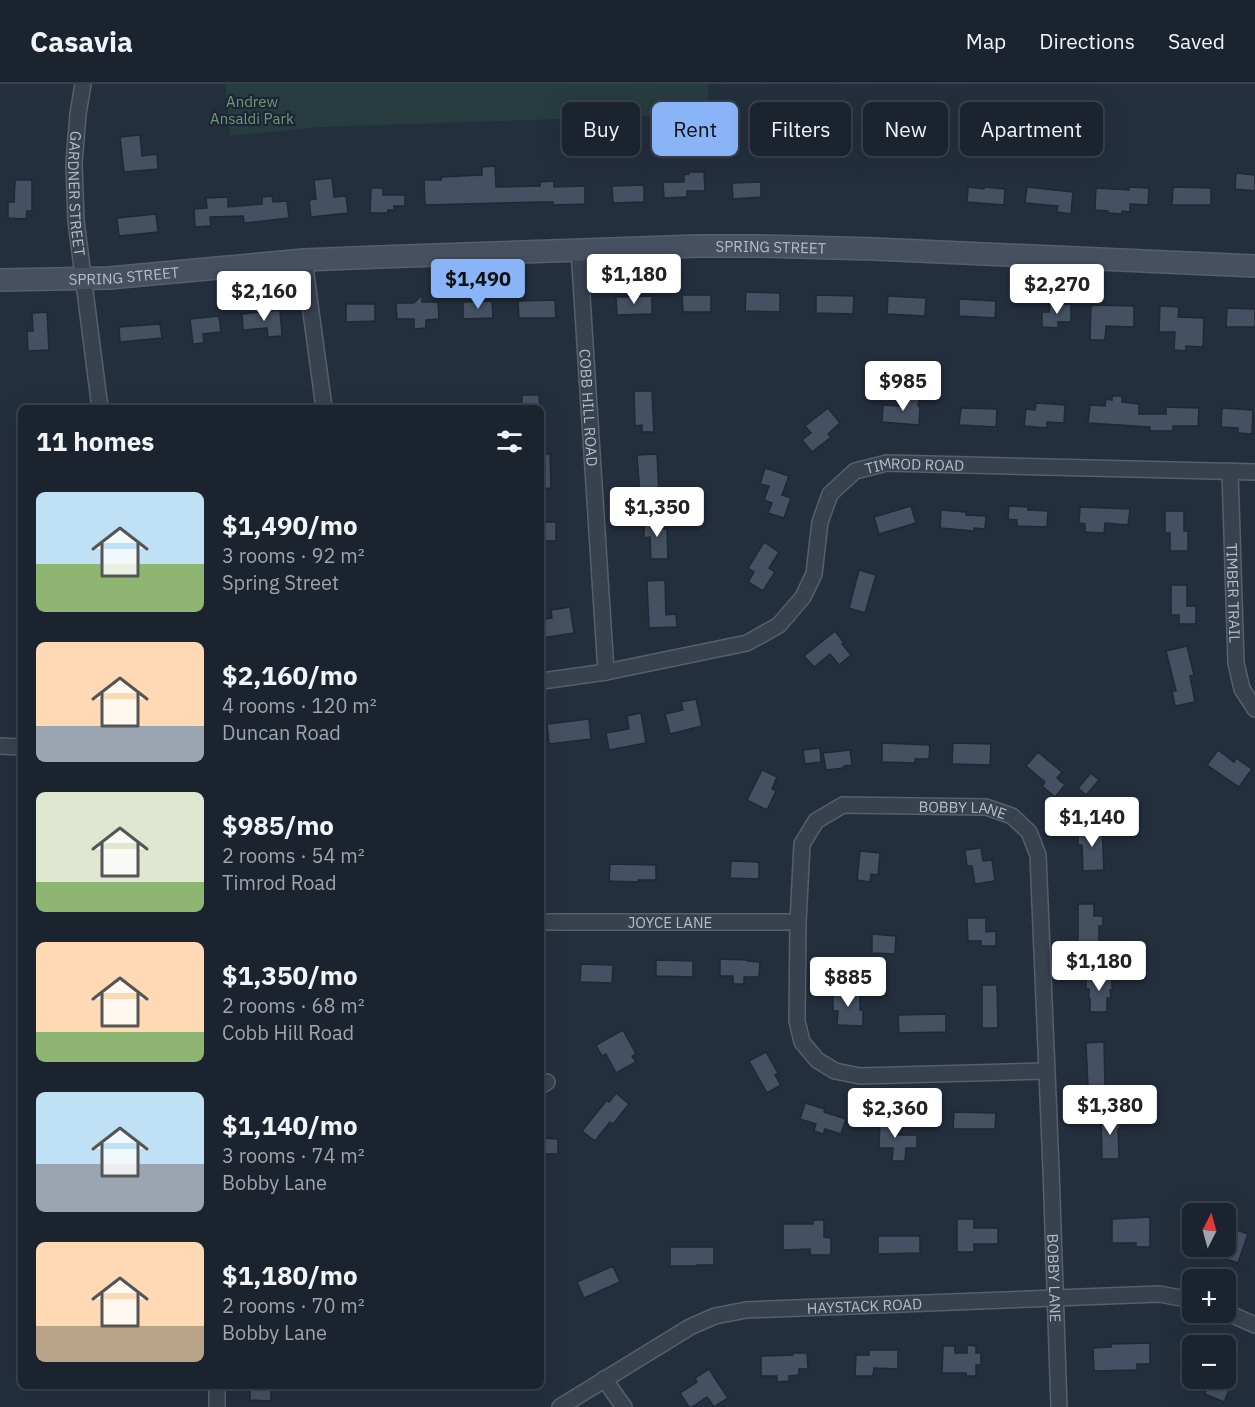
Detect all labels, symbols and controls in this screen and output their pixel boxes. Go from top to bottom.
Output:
text: Casavia [30,23,133,60]
text: Map [966,27,1006,55]
text: Directions [1039,27,1135,55]
text: Saved [1168,27,1225,55]
park label: Andrew Ansaldi Park [210,92,294,128]
chip: Buy [562,102,640,156]
chip: Rent [652,102,738,156]
chip: Filters [750,102,851,156]
chip: New [863,102,948,156]
chip: Apartment [960,102,1103,156]
street label: GARDNER STREET [64,130,90,257]
street label: SPRING STREET [715,236,827,257]
pin: $1,180 [585,254,683,305]
pin: $1,490 [429,259,527,310]
text: $1,180 [601,260,667,287]
street label: SPRING STREET [68,262,180,288]
pin: $2,270 [1008,264,1106,315]
text: $1,490 [445,265,511,292]
text: $2,270 [1024,270,1090,297]
pin: $2,160 [215,271,313,322]
text: $2,160 [231,277,297,304]
street label: COBB HILL ROAD [576,348,602,467]
pin: $985 [867,361,939,412]
text: $985 [879,367,927,394]
text: 11 homes [36,424,154,458]
icon: filters [493,425,526,458]
street label: TIMROD ROAD [863,453,964,478]
pin: $1,350 [608,487,706,538]
text: $1,350 [624,493,690,520]
text: $1,490/mo [222,508,358,542]
icon: home [84,516,156,588]
text: 3 rooms · 92 m² [222,542,365,569]
street label: TIMBER TRAIL [1223,543,1245,644]
text: Spring Street [222,569,339,596]
text: $2,160/mo [222,658,358,692]
icon: home [84,666,156,738]
text: 4 rooms · 120 m² [222,692,377,719]
text: Duncan Road [222,719,341,746]
street label: BOBBY LANE [918,797,1009,823]
pin: $1,140 [1043,797,1141,848]
text: $1,140 [1059,803,1125,830]
text: $985/mo [222,808,334,842]
icon: home [84,816,156,888]
text: 2 rooms · 54 m² [222,842,365,869]
text: Timrod Road [222,869,337,896]
street label: JOYCE LANE [628,913,712,932]
pin: $1,180 [1050,941,1148,992]
text: $1,180 [1066,947,1132,974]
pin: $885 [812,957,884,1008]
text: $1,350/mo [222,958,358,992]
text: $885 [824,963,872,990]
icon: home [84,966,156,1038]
text: 2 rooms · 68 m² [222,992,365,1019]
text: Cobb Hill Road [222,1019,354,1046]
pin: $1,380 [1061,1085,1159,1136]
pin: $2,360 [846,1088,944,1139]
text: $1,380 [1077,1091,1143,1118]
text: $2,360 [862,1094,928,1121]
text: $1,140/mo [222,1108,358,1142]
icon: home [84,1116,156,1188]
text: 3 rooms · 74 m² [222,1142,365,1169]
text: Bobby Lane [222,1169,327,1196]
north arrow [1182,1203,1236,1257]
map controls [1182,1203,1236,1389]
street label: BOBBY LANE [1044,1233,1066,1323]
text: $1,180/mo [222,1258,358,1292]
icon: home [84,1266,156,1338]
button: + [1182,1269,1236,1323]
text: 2 rooms · 70 m² [222,1292,365,1319]
street label: HAYSTACK ROAD [806,1294,922,1317]
text: Bobby Lane [222,1319,327,1346]
button: − [1182,1335,1236,1389]

